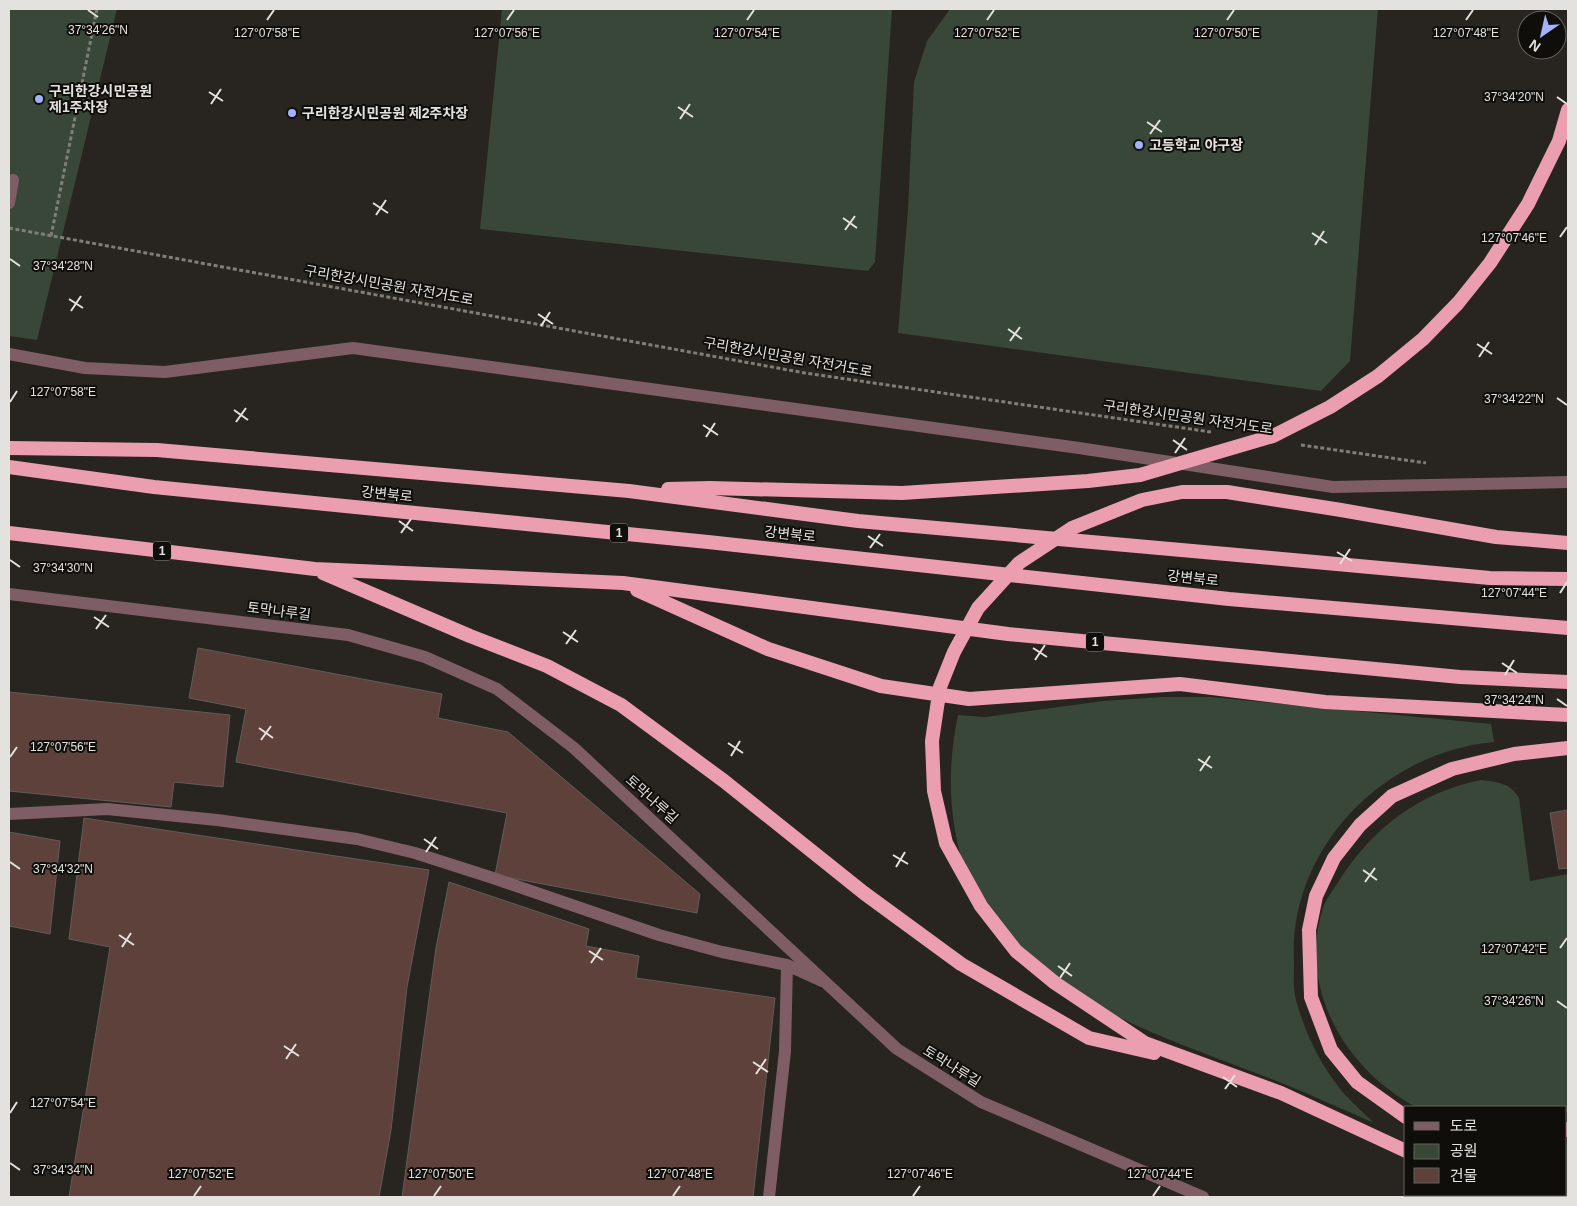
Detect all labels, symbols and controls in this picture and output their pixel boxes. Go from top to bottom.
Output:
north arrow [1517,10,1567,60]
text: 37°34'26"N [68,23,128,37]
text: 127°07'58"E [234,26,300,40]
text: 127°07'56"E [474,26,540,40]
text: 127°07'54"E [714,26,780,40]
text: 127°07'52"E [954,26,1020,40]
text: 127°07'50"E [1194,26,1260,40]
text: 127°07'48"E [1433,26,1499,40]
text: N [1526,36,1543,55]
place label: 구리한강시민공원 제1주차장 [49,83,152,115]
text: 37°34'20"N [1484,90,1544,104]
marker: 구리한강시민공원 제1주차장 [33,93,45,105]
place label: 구리한강시민공원 제2주차장 [302,105,468,121]
marker: 구리한강시민공원 제2주차장 [286,107,298,119]
place label: 고등학교 야구장 [1149,137,1243,153]
marker: 고등학교 야구장 [1133,139,1145,151]
text: 127°07'46"E [1481,231,1547,245]
text: 37°34'28"N [33,259,93,273]
street label: 구리한강시민공원 자전거도로 [303,262,475,308]
street label: 구리한강시민공원 자전거도로 [702,334,874,380]
text: 127°07'58"E [30,385,96,399]
text: 37°34'22"N [1484,392,1544,406]
street label: 구리한강시민공원 자전거도로 [1102,397,1274,437]
street label: 강변북로 [361,483,414,505]
street label: 강변북로 [764,523,817,545]
road number: 1 [610,524,628,542]
road number: 1 [153,542,171,560]
text: 37°34'30"N [33,561,93,575]
street label: 강변북로 [1167,567,1220,589]
text: 127°07'44"E [1481,586,1547,600]
street label: 토막나루길 [246,599,312,623]
road number: 1 [1086,632,1104,652]
text: 37°34'24"N [1484,693,1544,707]
text: 127°07'56"E [30,740,96,754]
street label: 토막나루길 [623,772,681,826]
text: 37°34'32"N [33,862,93,876]
text: 127°07'42"E [1481,942,1547,956]
text: 37°34'26"N [1484,994,1544,1008]
street label: 토막나루길 [920,1042,984,1090]
text: 127°07'54"E [30,1096,96,1110]
legend [1404,1106,1567,1196]
text: 도로 [1450,1117,1478,1134]
text: 공원 [1450,1142,1478,1159]
text: 37°34'34"N [33,1163,93,1177]
text: 127°07'52"E [168,1167,234,1181]
text: 127°07'50"E [408,1167,474,1181]
text: 127°07'48"E [647,1167,713,1181]
text: 127°07'46"E [887,1167,953,1181]
text: 127°07'44"E [1127,1167,1193,1181]
text: 건물 [1450,1167,1478,1184]

